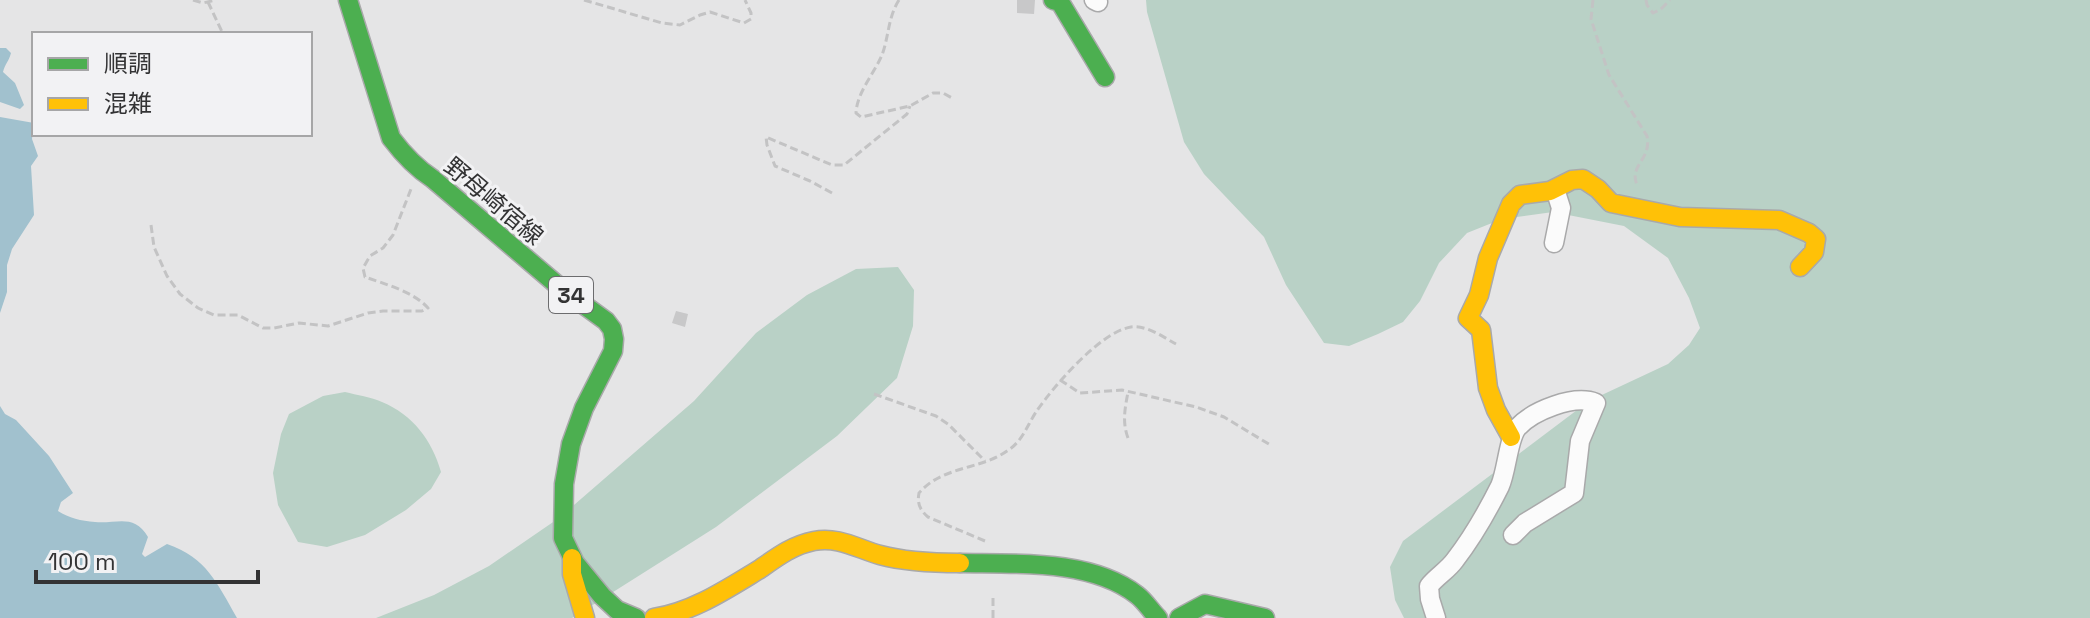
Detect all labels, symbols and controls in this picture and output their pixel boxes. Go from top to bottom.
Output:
legend [32,32,312,136]
text: 順調 [104,48,152,79]
text: 混雑 [104,88,152,119]
street label: 野母崎宿線 [438,151,550,251]
road number: 34 [549,277,593,313]
scale bar [36,534,258,584]
text: 100 m [48,546,116,577]

